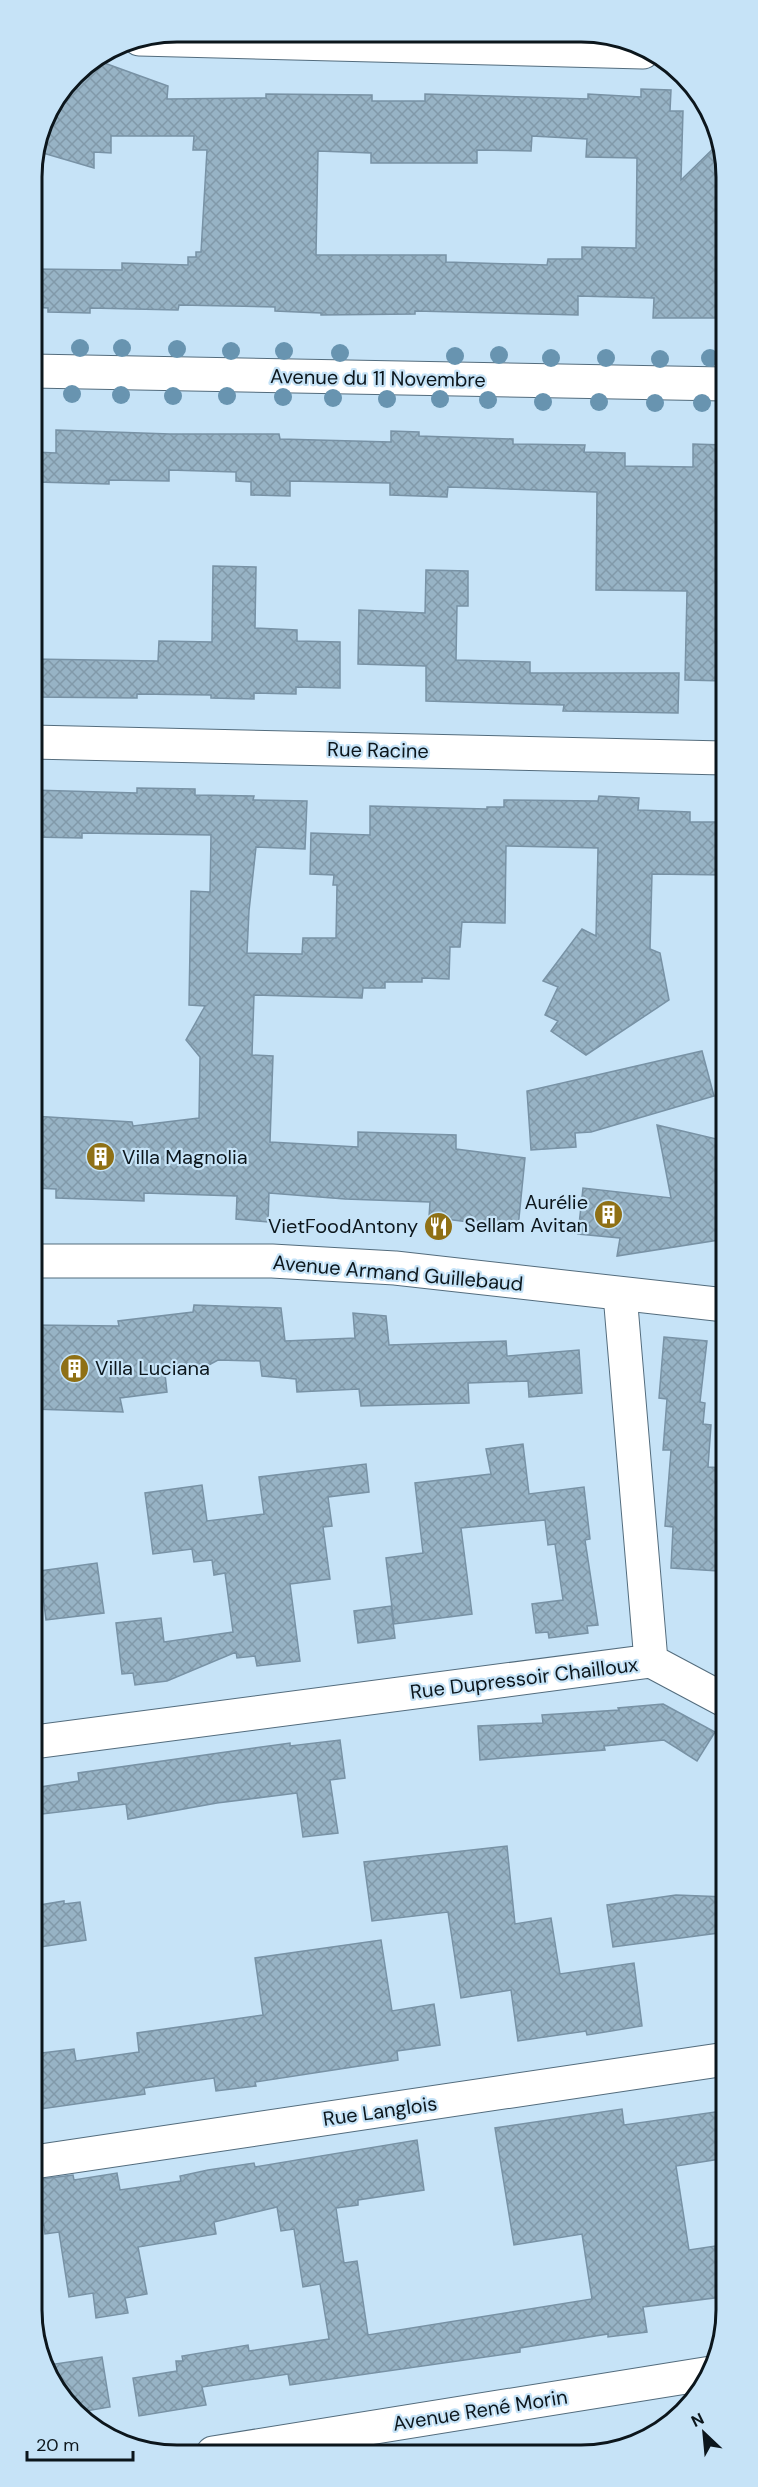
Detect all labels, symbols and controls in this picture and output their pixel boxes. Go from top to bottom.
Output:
street label: Avenue du 11 Novembre [270,363,486,393]
street label: Rue Racine [327,736,429,764]
building icon: Villa Magnolia [85,1141,117,1173]
place label: Villa Magnolia [122,1144,248,1170]
place label: Aurélie Sellam Avitan [464,1189,588,1238]
building icon: Aurélie Sellam Avitan [593,1198,625,1230]
restaurant icon: VietFoodAntony [423,1210,455,1242]
place label: VietFoodAntony [268,1213,418,1239]
street label: Avenue Armand Guillebaud [272,1249,524,1297]
building icon: Villa Luciana [58,1352,90,1384]
place label: Villa Luciana [95,1355,210,1381]
street label: Rue Dupressoir Chailloux [409,1651,639,1705]
street label: Rue Langlois [321,2090,439,2132]
street label: Avenue René Morin [391,2383,569,2437]
north arrow [674,2403,734,2463]
text: N [688,2408,707,2432]
scale bar [27,2424,134,2462]
text: 20 m [36,2433,79,2457]

